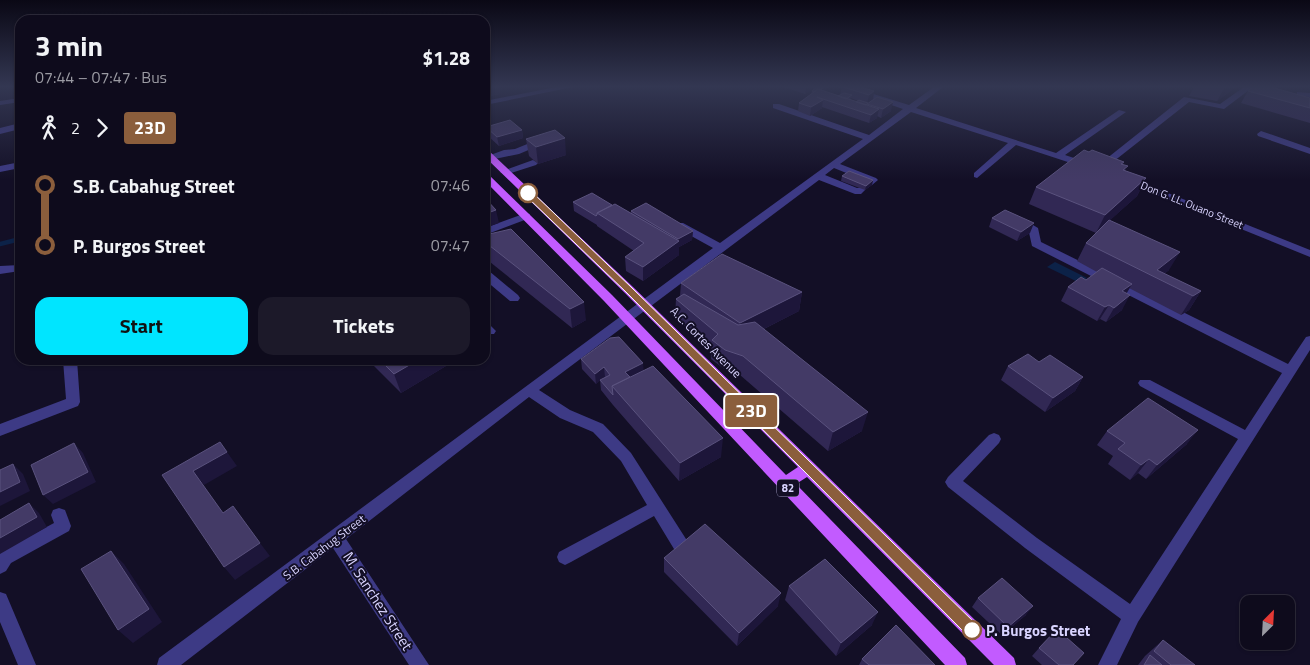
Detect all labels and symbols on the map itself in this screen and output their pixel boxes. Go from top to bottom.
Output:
street label: Don G. LL. Ouano Street [1138,177,1246,233]
unlabelled marker [518,183,538,203]
street label: A.C. Cortes Avenue [666,302,746,382]
line badge: 23D [722,395,780,427]
road number: 82 [777,479,799,496]
street label: S.B. Cabahug Street [279,509,370,584]
street label: M. Sanchez Street [337,547,419,656]
north arrow [1240,595,1295,650]
place label: P. Burgos Street [986,619,1091,642]
marker: P. Burgos Street [962,620,982,640]

